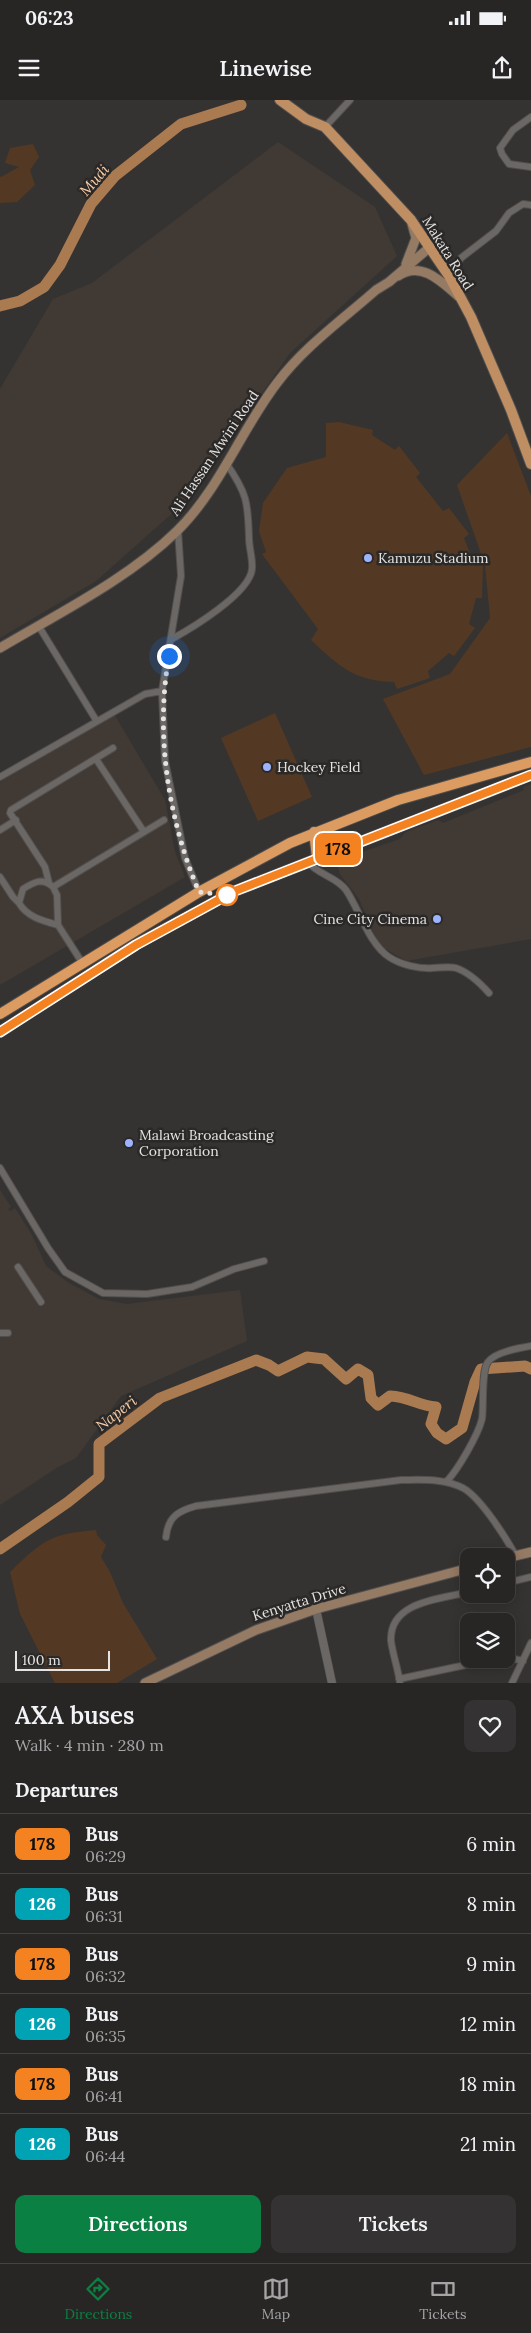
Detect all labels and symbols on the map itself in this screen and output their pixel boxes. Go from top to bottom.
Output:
water label: Mudi [75,160,113,200]
street label: Makata Road [418,213,478,293]
street label: Ali Hassan Mwini Road [165,387,263,520]
place label: Kamuzu Stadium [378,549,489,567]
marker: Kamuzu Stadium [362,552,374,564]
your location [157,644,182,669]
place label: Hockey Field [277,758,361,776]
marker: Hockey Field [261,761,273,773]
line badge: 178 [309,833,367,865]
unlabelled marker [216,884,238,906]
place label: Cine City Cinema [314,910,427,928]
marker: Cine City Cinema [431,913,443,925]
place label: Malawi Broadcasting Corporation [139,1126,274,1160]
marker: Malawi Broadcasting Corporation [123,1137,135,1149]
water label: Naperi [92,1391,140,1435]
street label: Kenyatta Drive [250,1579,348,1625]
scale bar [15,1648,110,1671]

